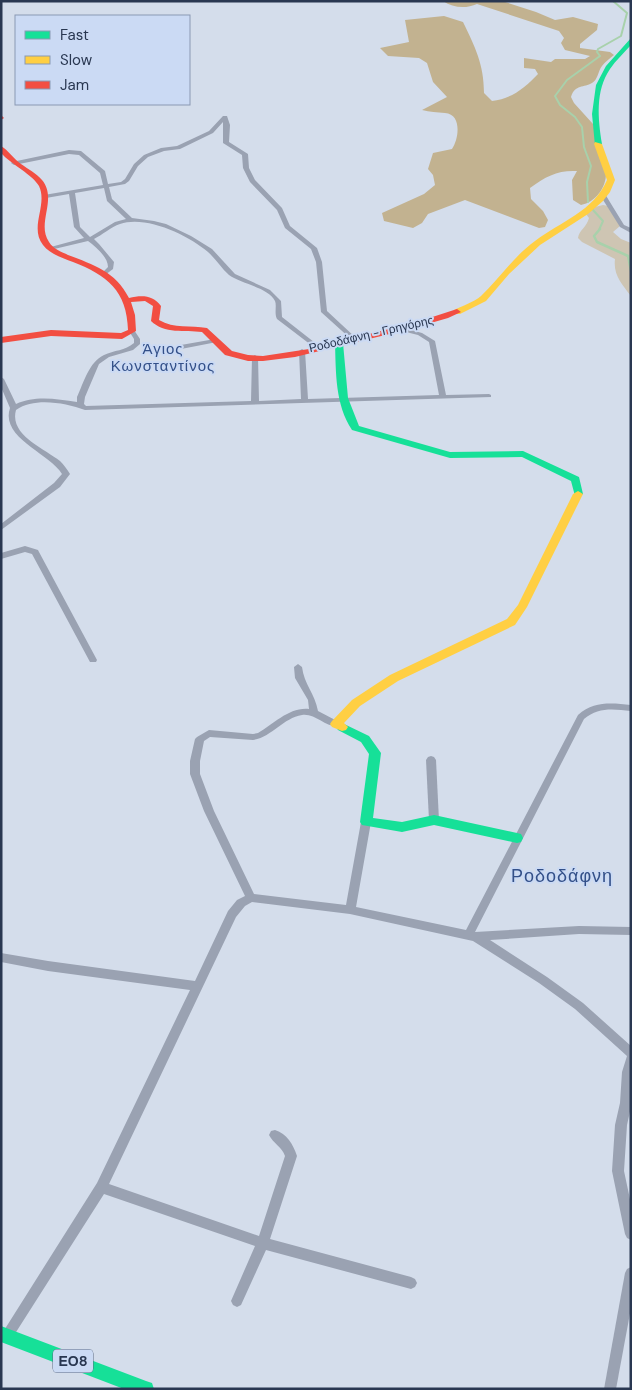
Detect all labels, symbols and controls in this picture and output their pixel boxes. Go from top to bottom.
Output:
legend [15,15,190,105]
text: Fast [60,25,89,45]
text: Slow [60,50,93,70]
text: Jam [60,75,89,95]
street label: Ροδοδάφνη - Γρηγόρης [307,312,435,356]
district label: Άγιος Κωνσταντίνος [111,339,215,376]
district label: Ροδοδάφνη [511,864,613,888]
road number: ΕΟ8 [53,1350,93,1372]

